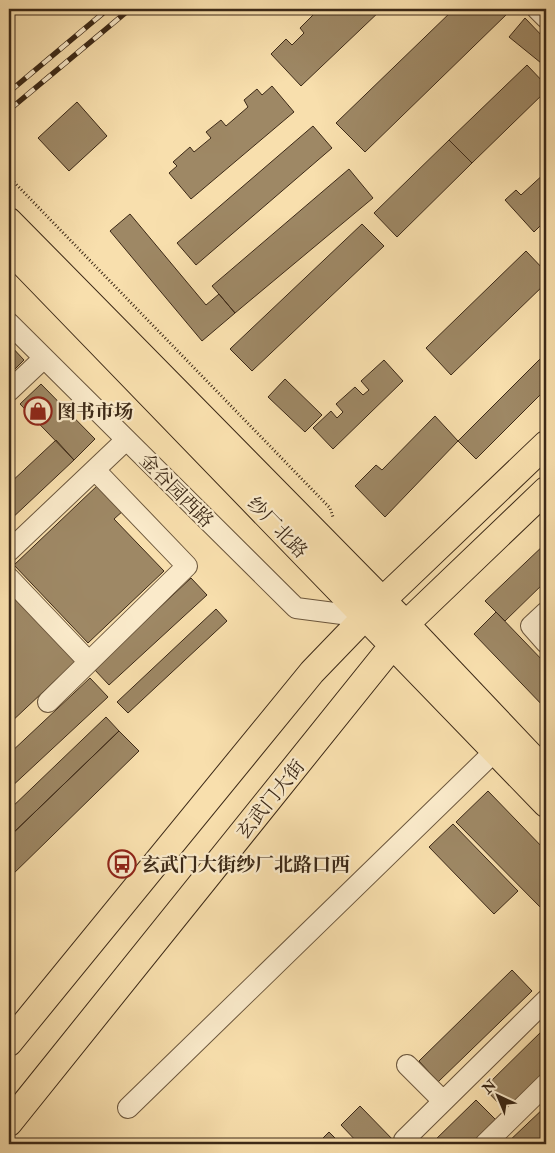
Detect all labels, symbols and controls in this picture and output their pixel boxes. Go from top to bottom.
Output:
shop icon: 图书市场 [23,396,53,426]
place label: 图书市场 [57,400,133,424]
street label: 金谷园西路 [134,449,218,533]
street label: 纱厂北路 [242,492,312,563]
street label: 玄武门大街 [232,755,310,844]
bus stop icon: 玄武门大街纱厂北路口西 [107,849,137,879]
place label: 玄武门大街纱厂北路口西 [141,853,350,877]
north arrow [472,1070,522,1120]
text: N [478,1076,500,1098]

